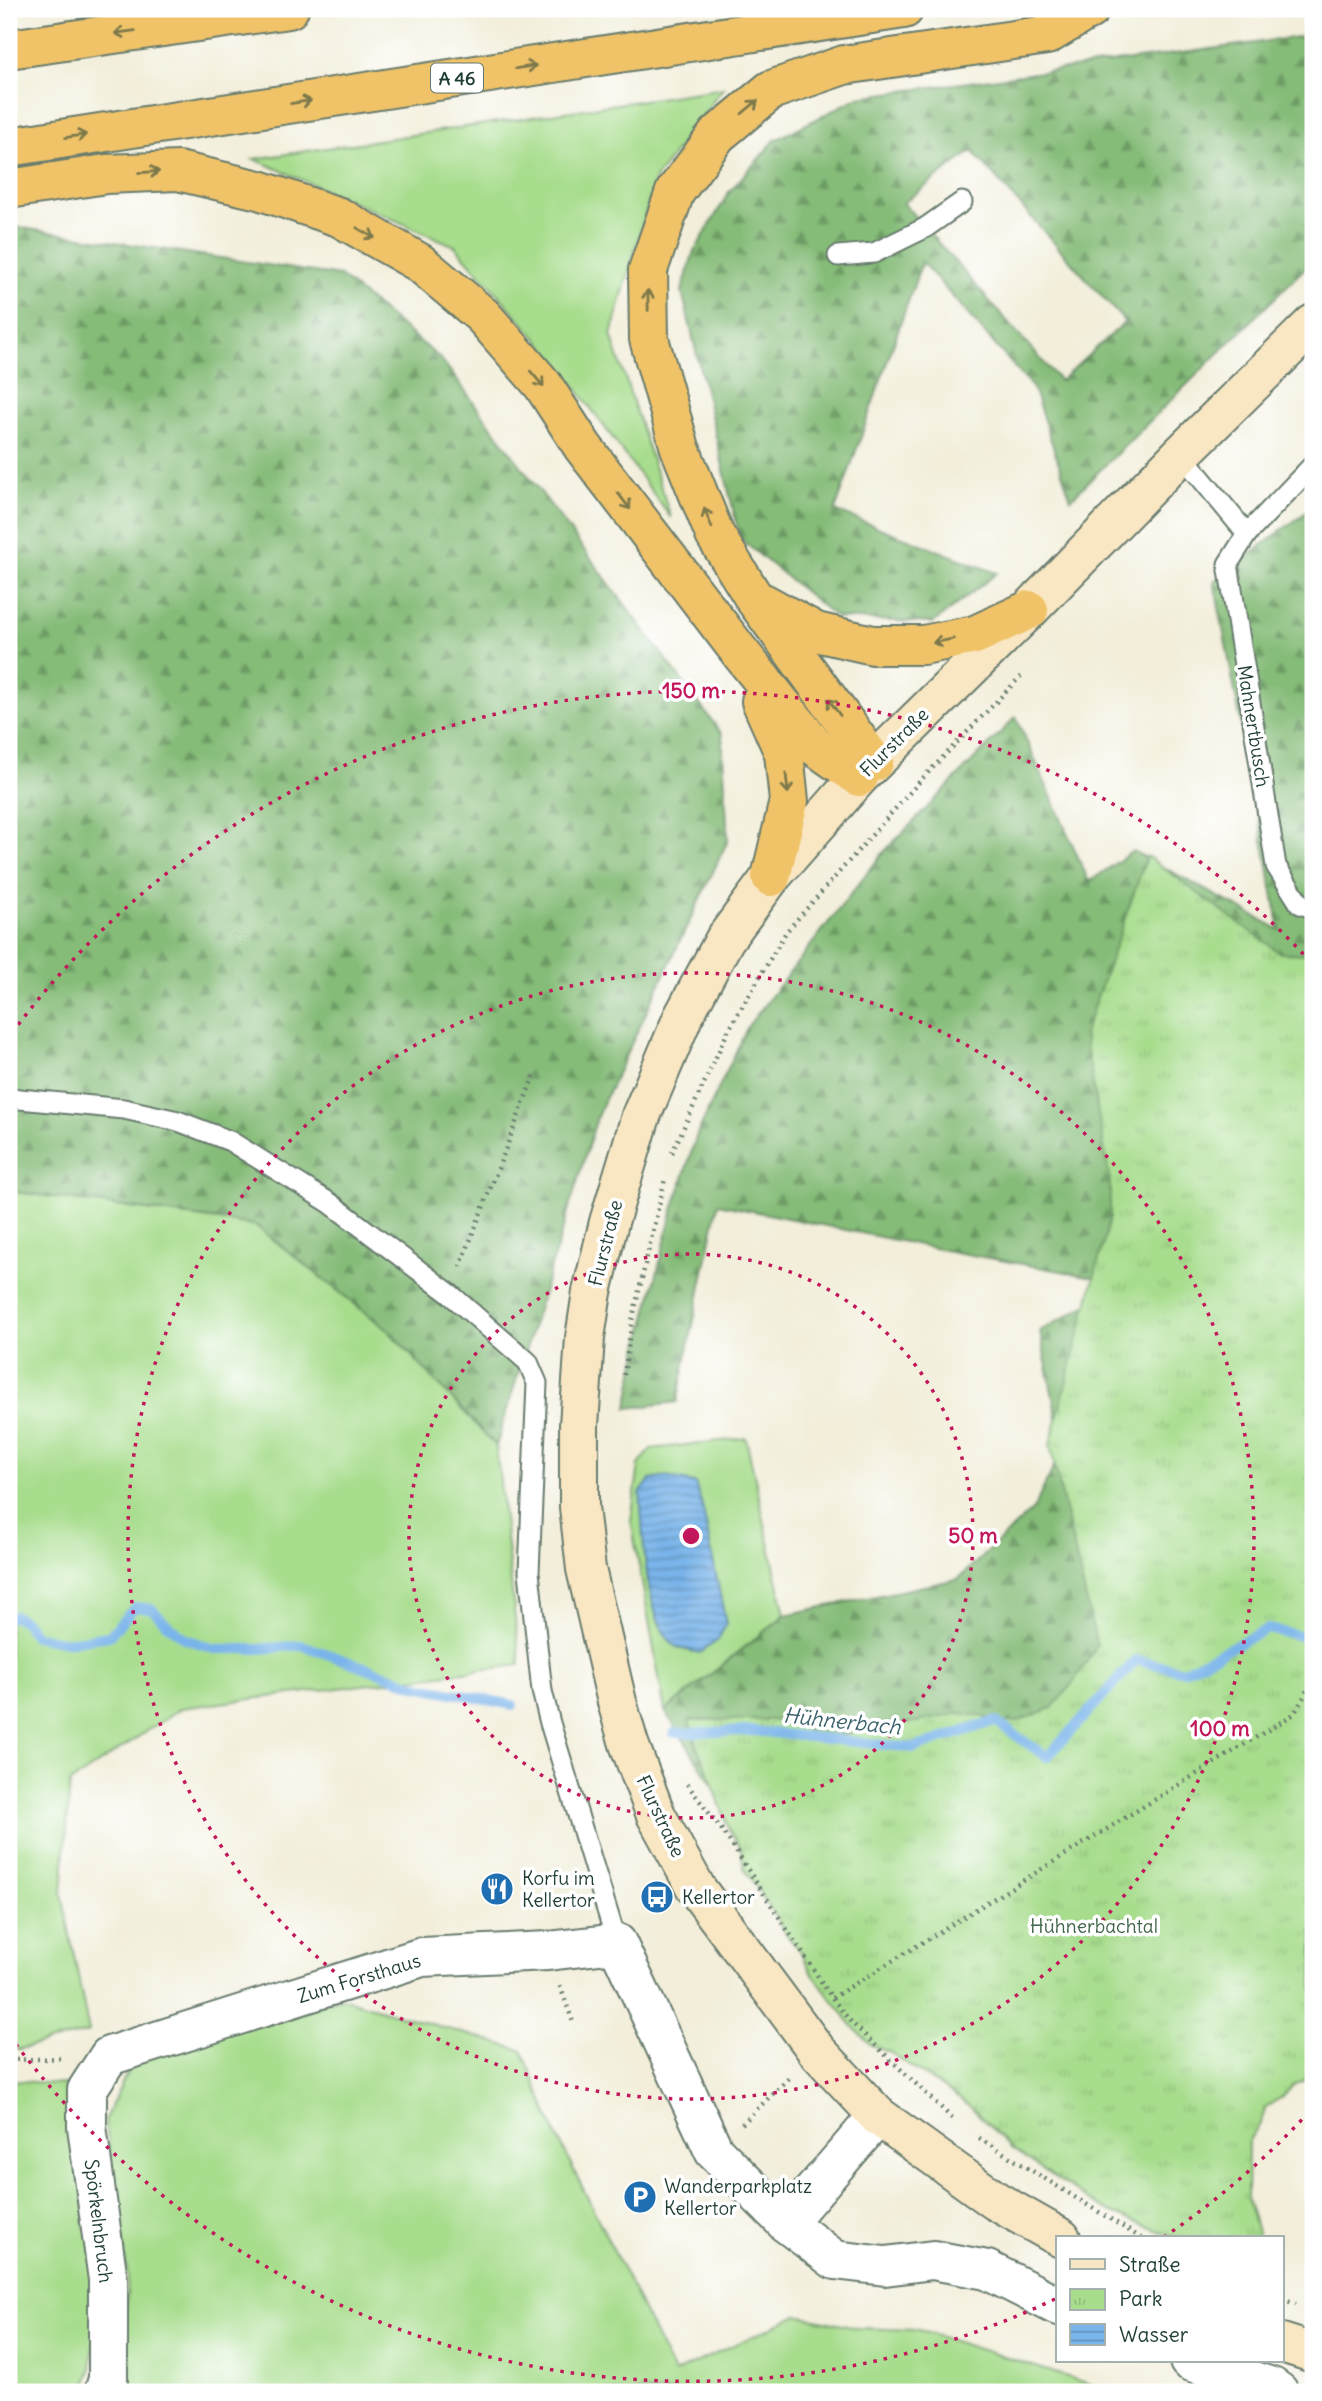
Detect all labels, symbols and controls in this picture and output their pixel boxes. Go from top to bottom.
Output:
one-way arrow [114,26,137,39]
one-way arrow [514,60,537,73]
road number: A 46 [431,64,483,92]
one-way arrow [289,96,312,109]
one-way arrow [741,99,759,115]
one-way arrow [64,130,87,143]
one-way arrow [138,166,161,179]
one-way arrow [355,227,376,240]
one-way arrow [642,289,655,312]
one-way arrow [529,370,545,388]
one-way arrow [617,491,632,510]
one-way arrow [701,507,714,529]
one-way arrow [932,635,955,648]
street label: Mahnertbusch [1232,663,1276,789]
text: 150 m [662,677,720,704]
one-way arrow [827,698,841,717]
street label: Flurstraße [854,702,934,782]
one-way arrow [781,771,794,794]
street label: Flurstraße [583,1197,627,1289]
text: 50 m [948,1522,998,1549]
centre of rings [679,1524,703,1548]
water label: Hühnerbach [782,1701,903,1741]
text: 100 m [1190,1715,1250,1742]
street label: Flurstraße [632,1771,690,1861]
place label: Korfu im Kellertor [522,1866,595,1912]
restaurant icon: Korfu im Kellertor [478,1870,516,1908]
bus stop icon: Kellertor [638,1878,676,1916]
place label: Kellertor [682,1885,755,1909]
park label: Hühnerbachtal [1030,1914,1158,1938]
street label: Zum Forsthaus [295,1948,423,2008]
street label: Spörkelnbruch [79,2158,119,2284]
place label: Wanderparkplatz Kellertor [664,2174,812,2220]
parking icon: Wanderparkplatz Kellertor [621,2178,659,2216]
legend [1056,2236,1284,2362]
text: Straße [1119,2251,1180,2278]
text: Park [1119,2285,1162,2312]
text: Wasser [1119,2321,1189,2348]

